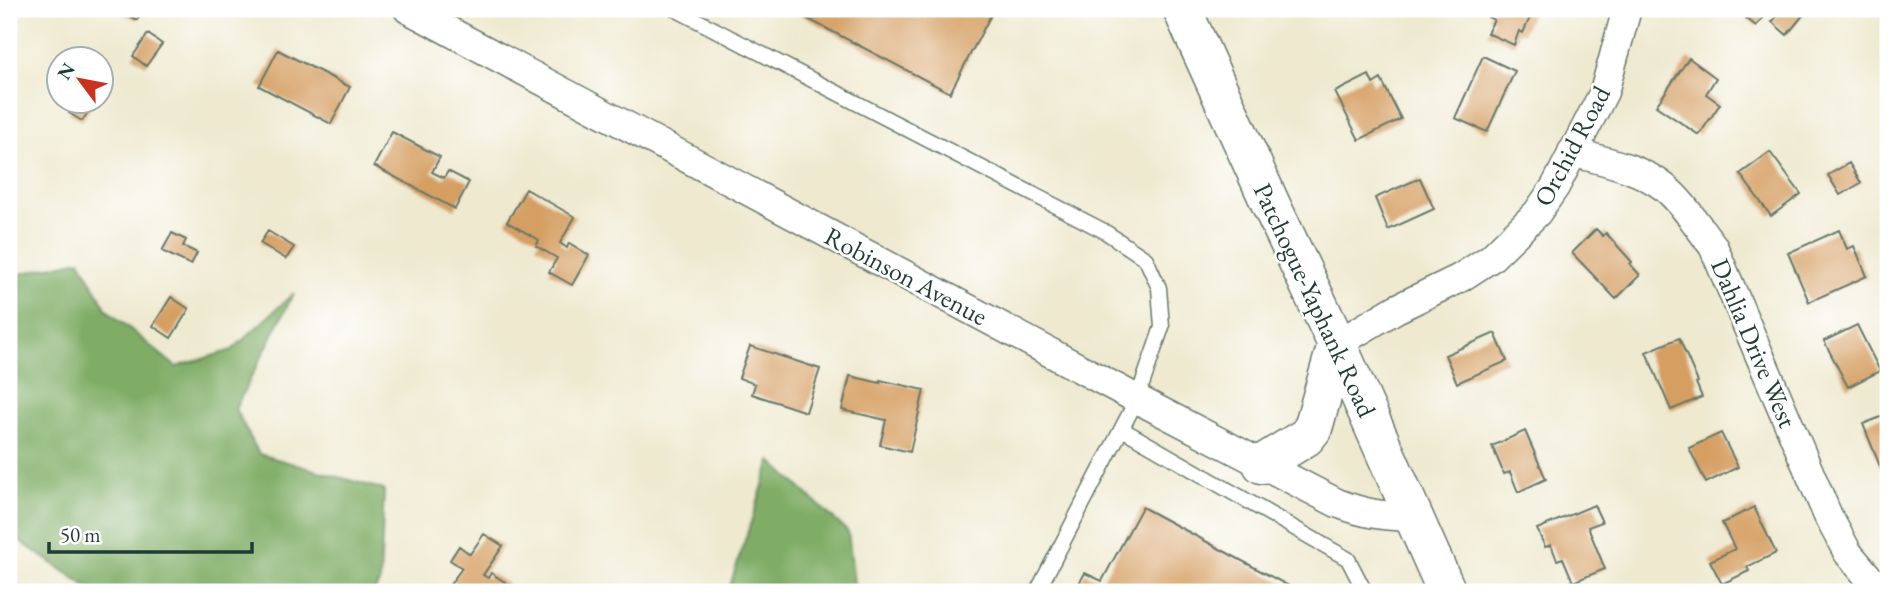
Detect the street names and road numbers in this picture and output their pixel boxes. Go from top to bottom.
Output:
street label: Orchid Road [1526,79,1618,212]
street label: Patchogue-Yaphank Road [1246,178,1385,423]
street label: Robinson Avenue [819,219,993,333]
street label: Dahlia Drive West [1703,253,1805,433]

